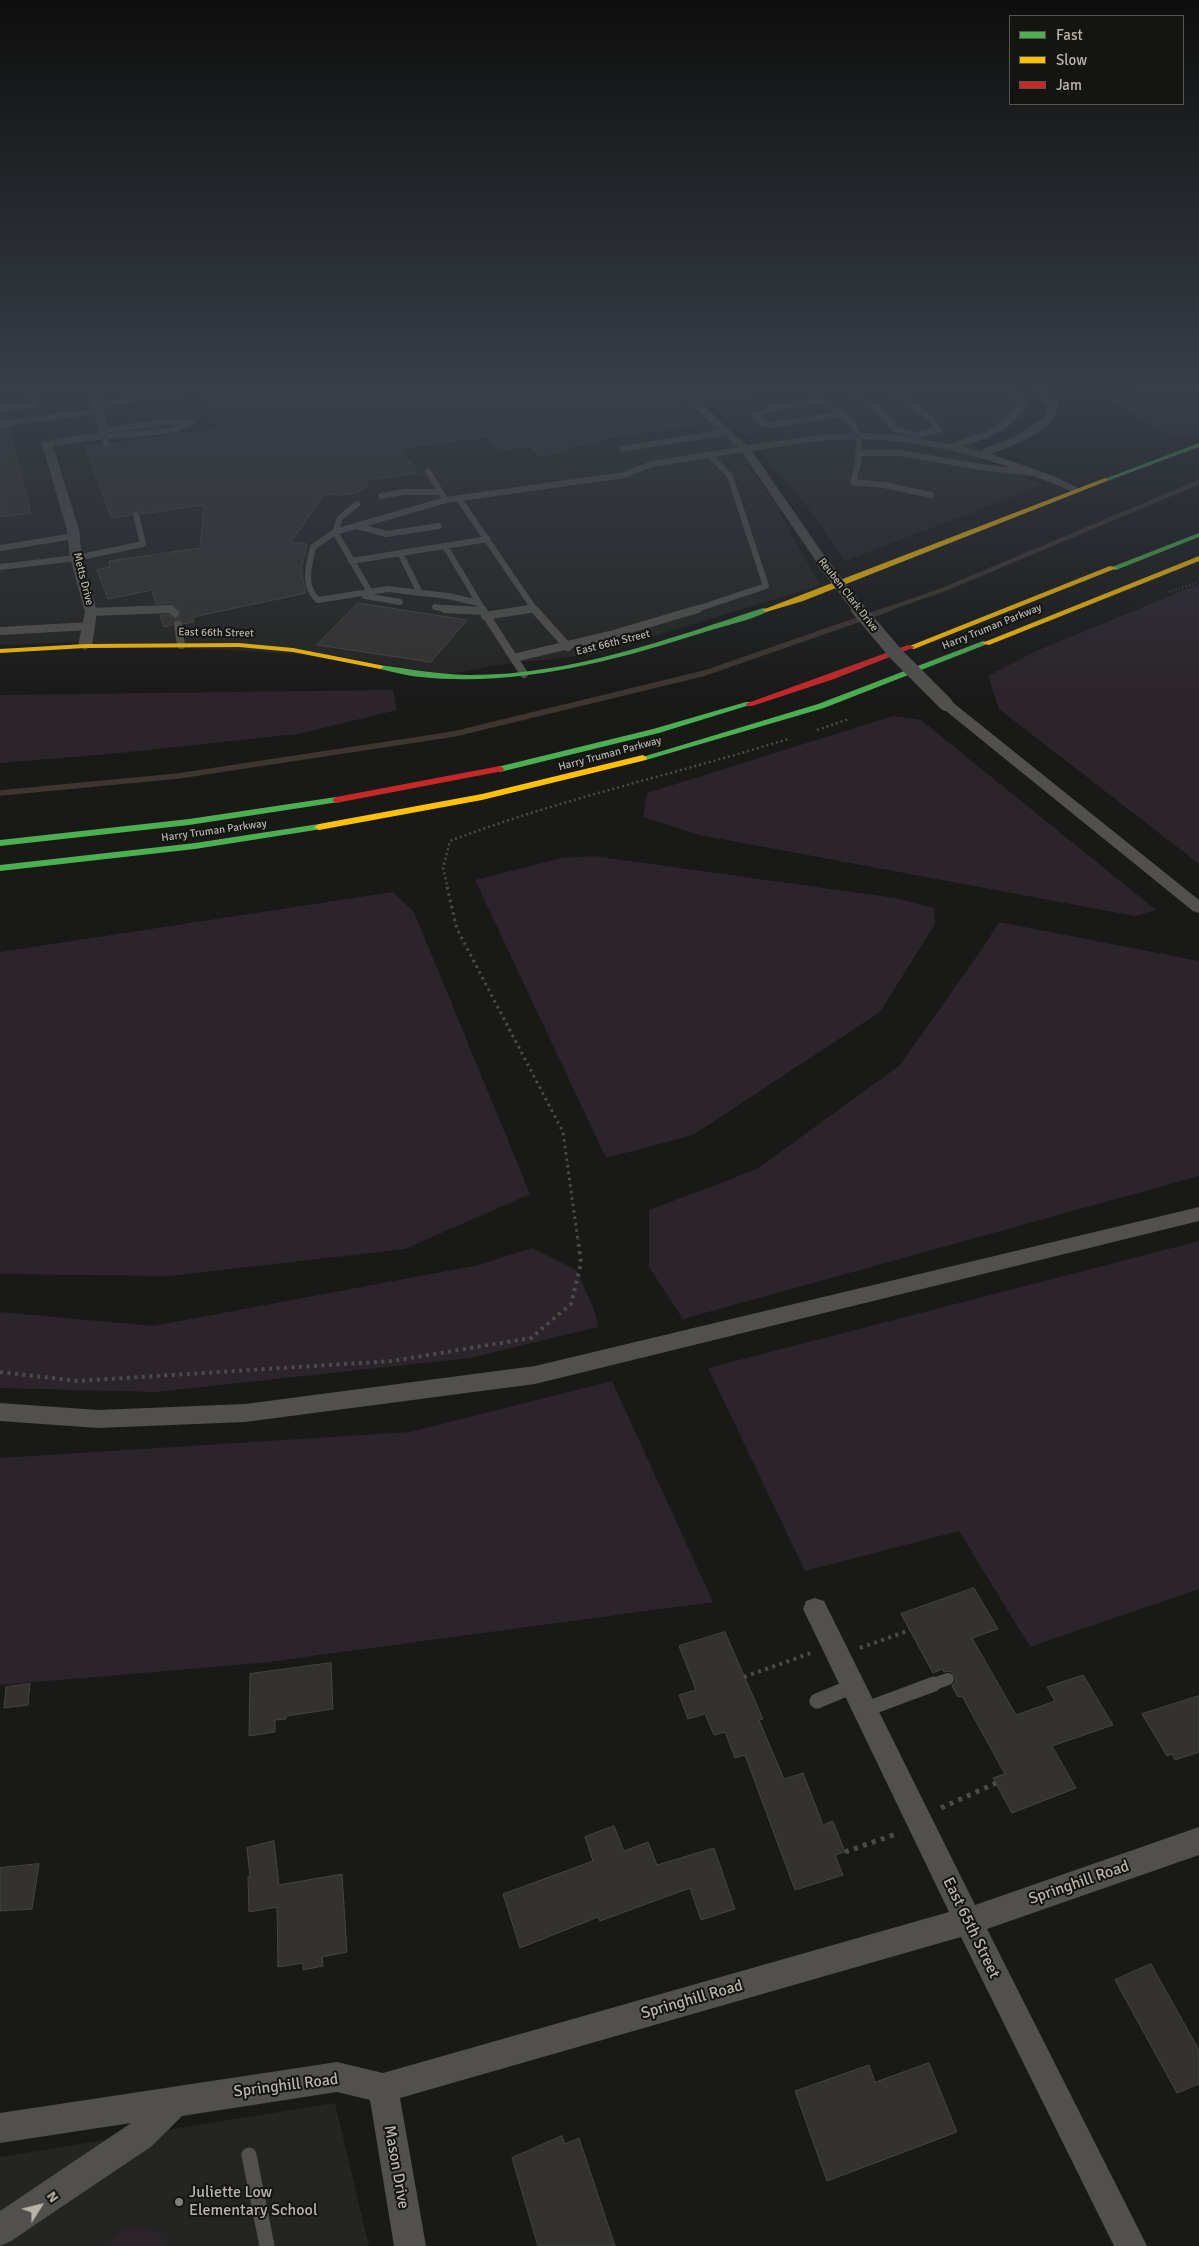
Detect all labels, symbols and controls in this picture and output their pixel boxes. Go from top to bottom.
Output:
legend [1009,15,1184,105]
text: Fast [1056,26,1083,44]
text: Slow [1056,51,1087,69]
text: Jam [1056,76,1082,94]
street label: Metts Drive [70,551,96,607]
street label: Reuben Clark Drive [815,556,881,634]
street label: Harry Truman Parkway [940,601,1044,653]
street label: East 66th Street [178,626,254,640]
street label: East 66th Street [575,627,651,659]
street label: Harry Truman Parkway [557,734,663,774]
street label: Harry Truman Parkway [160,817,268,845]
street label: Springhill Road [1026,1857,1132,1909]
street label: East 65th Street [938,1874,1004,1982]
street label: Springhill Road [639,1976,745,2024]
street label: Springhill Road [233,2070,339,2102]
street label: Mason Drive [379,2124,413,2210]
north arrow [15,2181,65,2231]
place label: Juliette Low Elementary School [189,2183,318,2221]
text: N [43,2188,62,2206]
marker: Juliette Low Elementary School [173,2196,185,2208]

